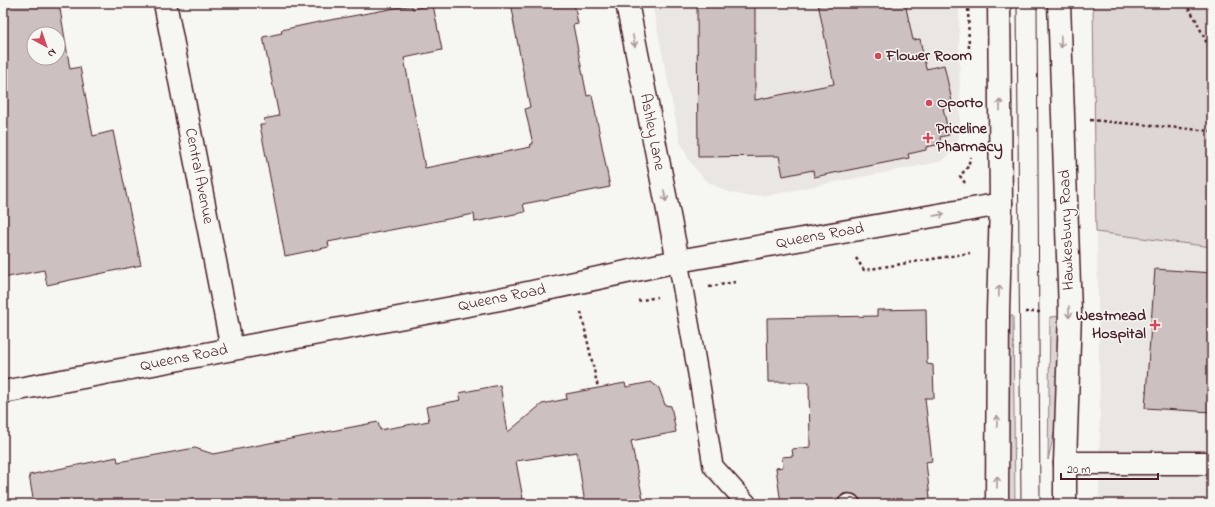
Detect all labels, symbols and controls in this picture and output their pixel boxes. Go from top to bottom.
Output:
north arrow [26,26,66,66]
one-way arrow [631,34,639,47]
one-way arrow [1057,35,1064,48]
text: N [44,44,60,61]
place label: Flower Room [885,44,972,68]
marker: Flower Room [873,51,883,61]
street label: Ashley Lane [633,91,671,173]
place label: Oporto [937,91,983,115]
marker: Oporto [924,98,934,108]
one-way arrow [996,99,1004,112]
place label: Priceline Pharmacy [936,117,1003,160]
street label: Central Avenue [178,126,220,227]
marker: Priceline Pharmacy [923,133,933,143]
street label: Hawkesbury Road [1053,169,1081,291]
one-way arrow [661,189,669,202]
one-way arrow [932,210,945,218]
street label: Queens Road [774,216,866,256]
street label: Queens Road [456,278,548,318]
one-way arrow [995,285,1003,298]
place label: Westmead Hospital [1076,304,1146,346]
one-way arrow [1065,305,1073,318]
marker: Westmead Hospital [1149,319,1161,331]
street label: Queens Road [138,338,230,378]
one-way arrow [993,415,1001,428]
scale bar [1061,455,1158,481]
text: 20 m [1067,461,1090,479]
one-way arrow [993,476,1001,489]

